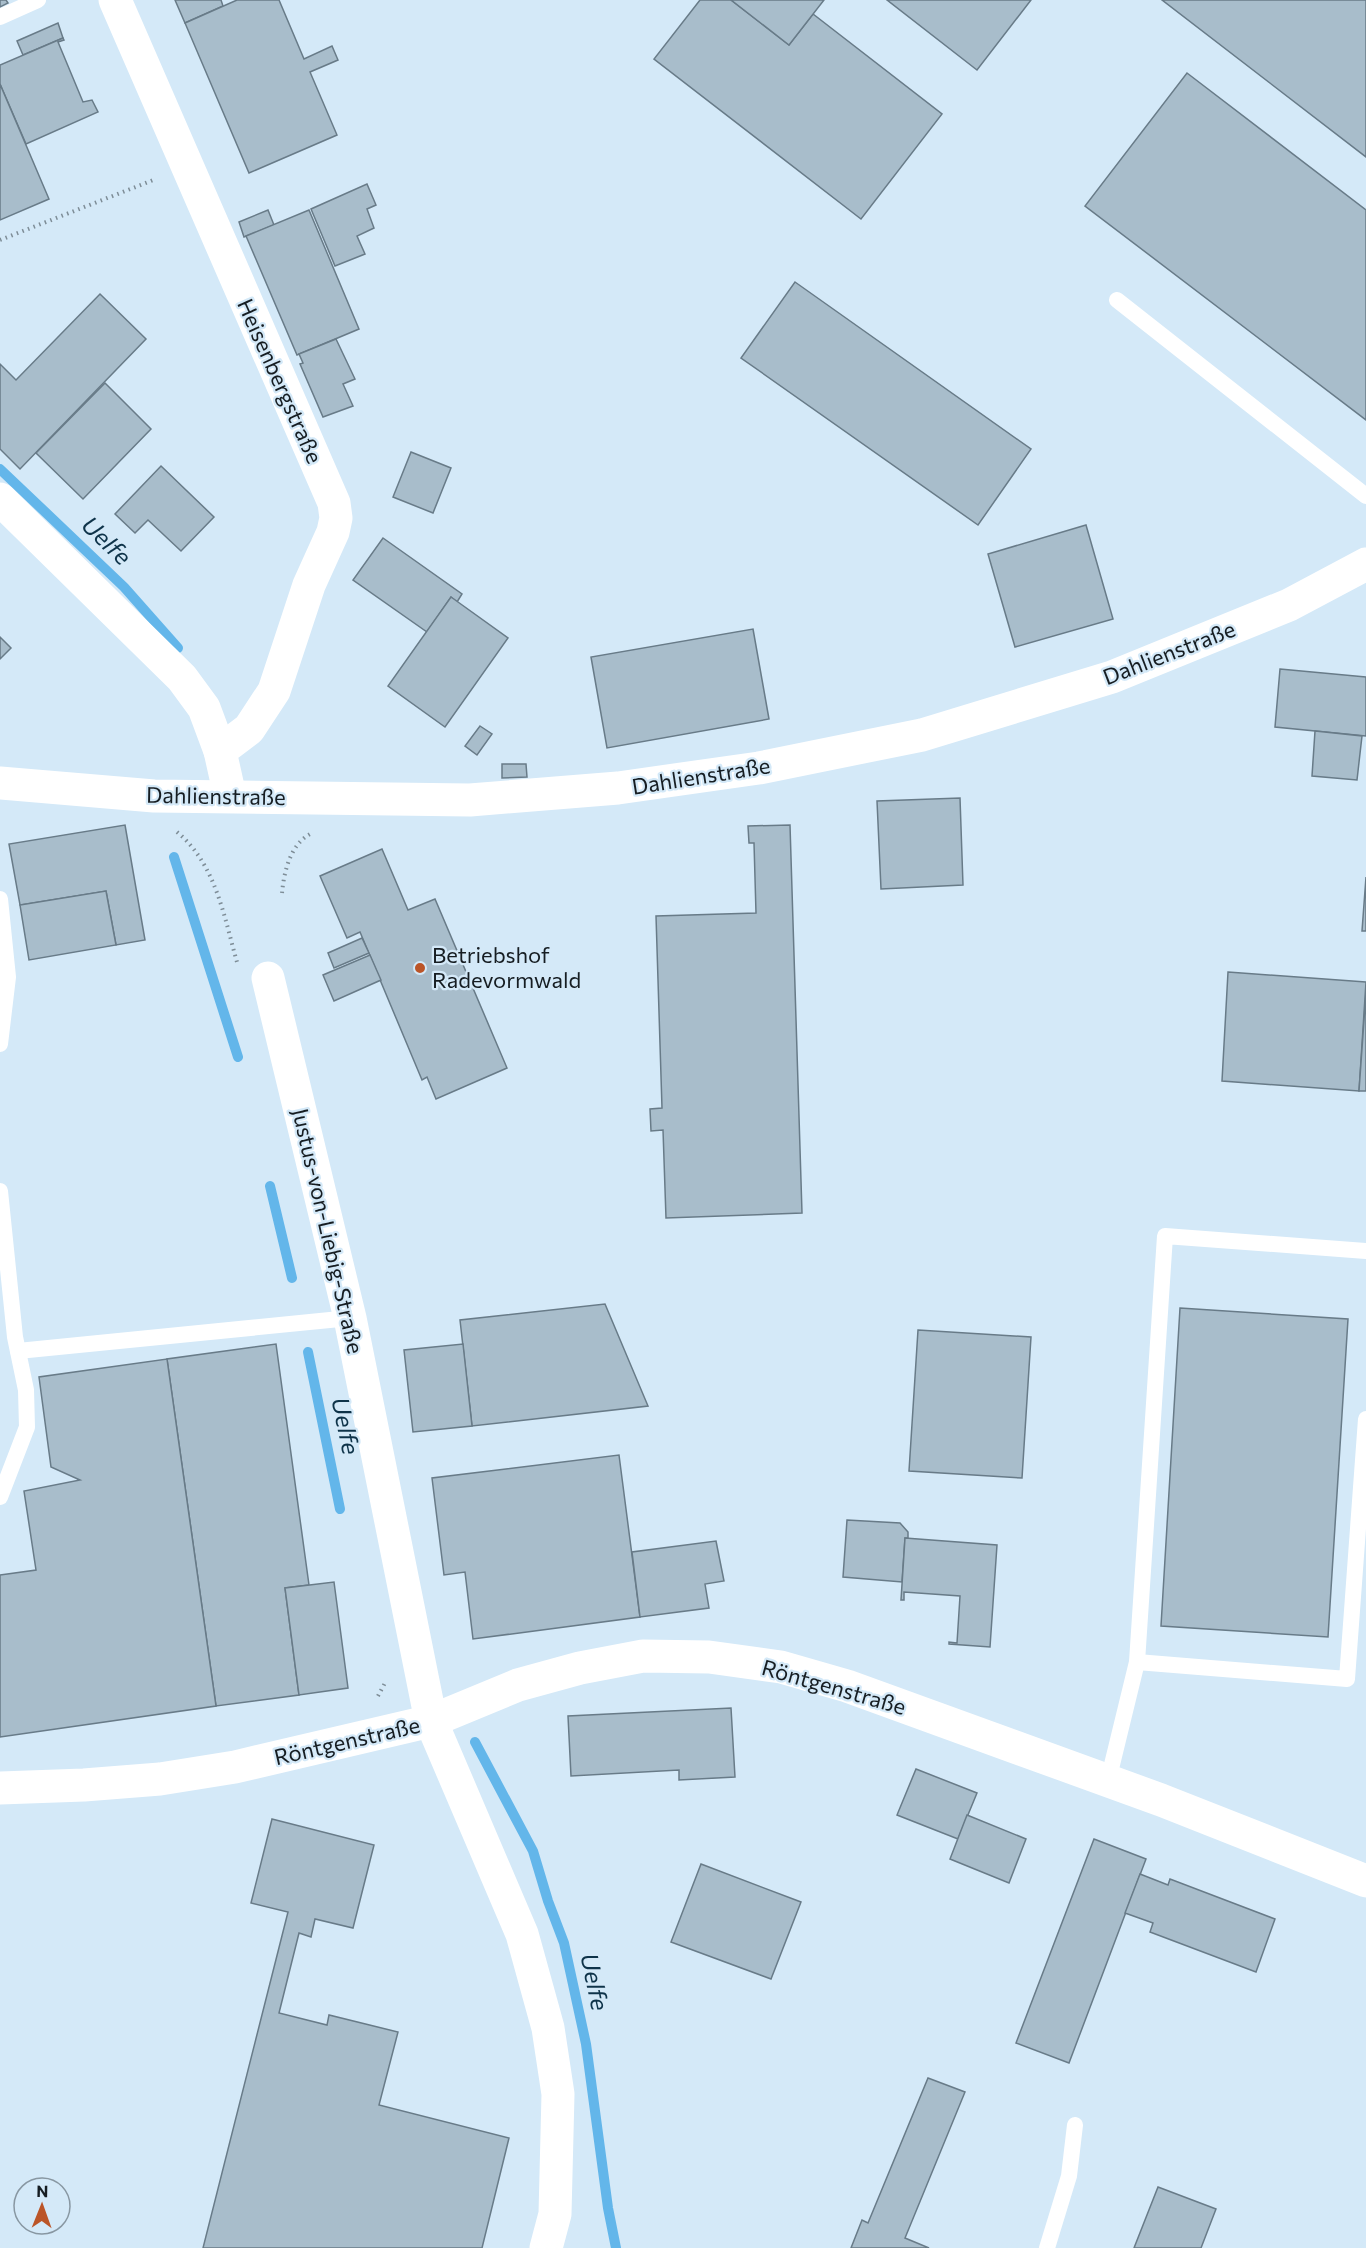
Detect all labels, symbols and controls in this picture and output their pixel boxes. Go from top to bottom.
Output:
street label: Heisenbergstraße [232,294,329,467]
water label: Uelfe [76,509,138,571]
street label: Dahlienstraße [1099,615,1239,690]
street label: Dahlienstraße [630,751,772,800]
street label: Dahlienstraße [146,781,286,810]
place label: Betriebshof Radevormwald [432,941,581,993]
marker: Betriebshof Radevormwald [413,961,427,975]
street label: Justus-von-Liebig-Straße [287,1105,370,1356]
water label: Uelfe [326,1394,367,1457]
street label: Röntgenstraße [759,1653,909,1720]
street label: Röntgenstraße [271,1711,422,1770]
water label: Uelfe [575,1950,616,2013]
north arrow [12,2176,72,2236]
text: N [36,2181,48,2200]

